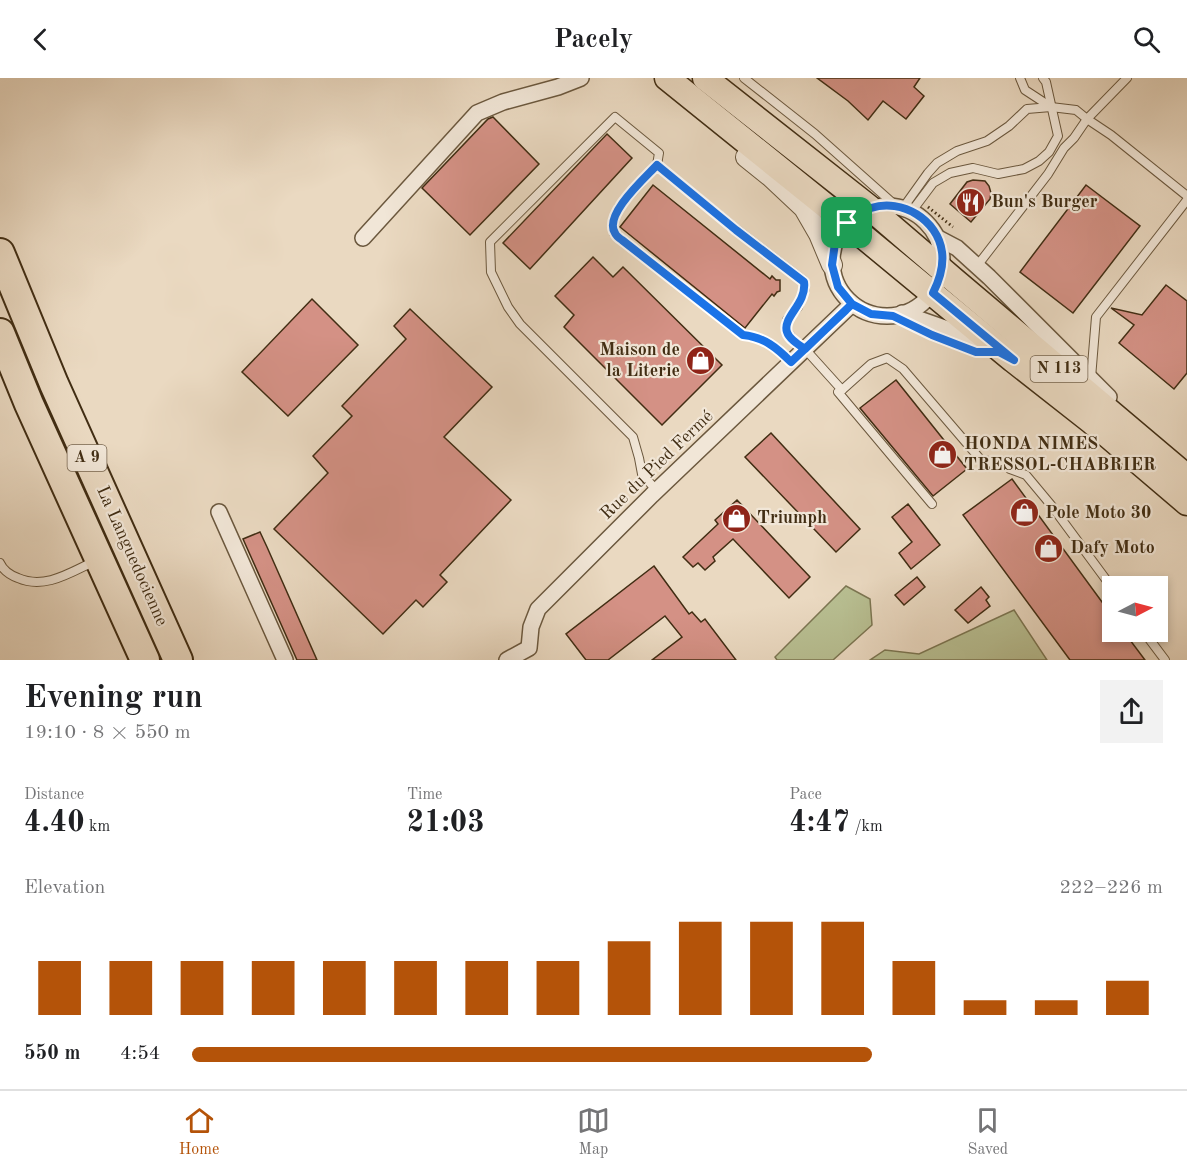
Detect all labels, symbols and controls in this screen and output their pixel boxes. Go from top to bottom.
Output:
icon: back [24,23,57,56]
icon: search [1130,23,1163,56]
text: Pacely [554,26,633,53]
restaurant icon: Bun's Burger [954,186,986,218]
place label: Bun's Burger [991,193,1098,211]
pin [821,197,872,248]
icon: arrive [830,206,863,239]
place label: Maison de la Literie [599,341,680,380]
shop icon: Maison de la Literie [685,344,717,376]
road number: N 113 [1030,356,1088,382]
street label: Rue du Pied Fermé [597,407,717,523]
place label: HONDA NIMES TRESSOL-CHABRIER [964,435,1156,474]
shop icon: HONDA NIMES TRESSOL-CHABRIER [927,438,959,470]
road number: A 9 [68,445,106,471]
street label: La Languedocienne [93,483,171,629]
shop icon: Pole Moto 30 [1008,497,1040,529]
shop icon: Triumph [720,502,752,534]
place label: Pole Moto 30 [1045,504,1152,522]
place label: Triumph [757,509,827,527]
shop icon: Dafy Moto [1033,532,1065,564]
place label: Dafy Moto [1070,539,1155,557]
north arrow [1102,576,1168,642]
map controls [1102,576,1168,642]
button: share [1100,680,1163,743]
text: Evening run [24,682,203,715]
text: 19:10 · 8 × 550 m [24,723,191,743]
text: Distance [24,787,84,803]
text: Time [407,787,442,803]
text: Pace [789,787,822,803]
text: 4.40 [24,808,85,838]
text: 21:03 [407,808,485,838]
text: 4:47 [789,808,850,838]
text: km [85,819,110,835]
text: /km [850,819,883,835]
text: Elevation [24,878,105,898]
text: 222–226 m [1060,878,1163,898]
text: 550 m [24,1044,80,1064]
text: 4:54 [120,1044,160,1064]
tab: Home [179,1104,219,1160]
tab: Map [577,1104,610,1160]
tab: Saved [967,1104,1008,1160]

